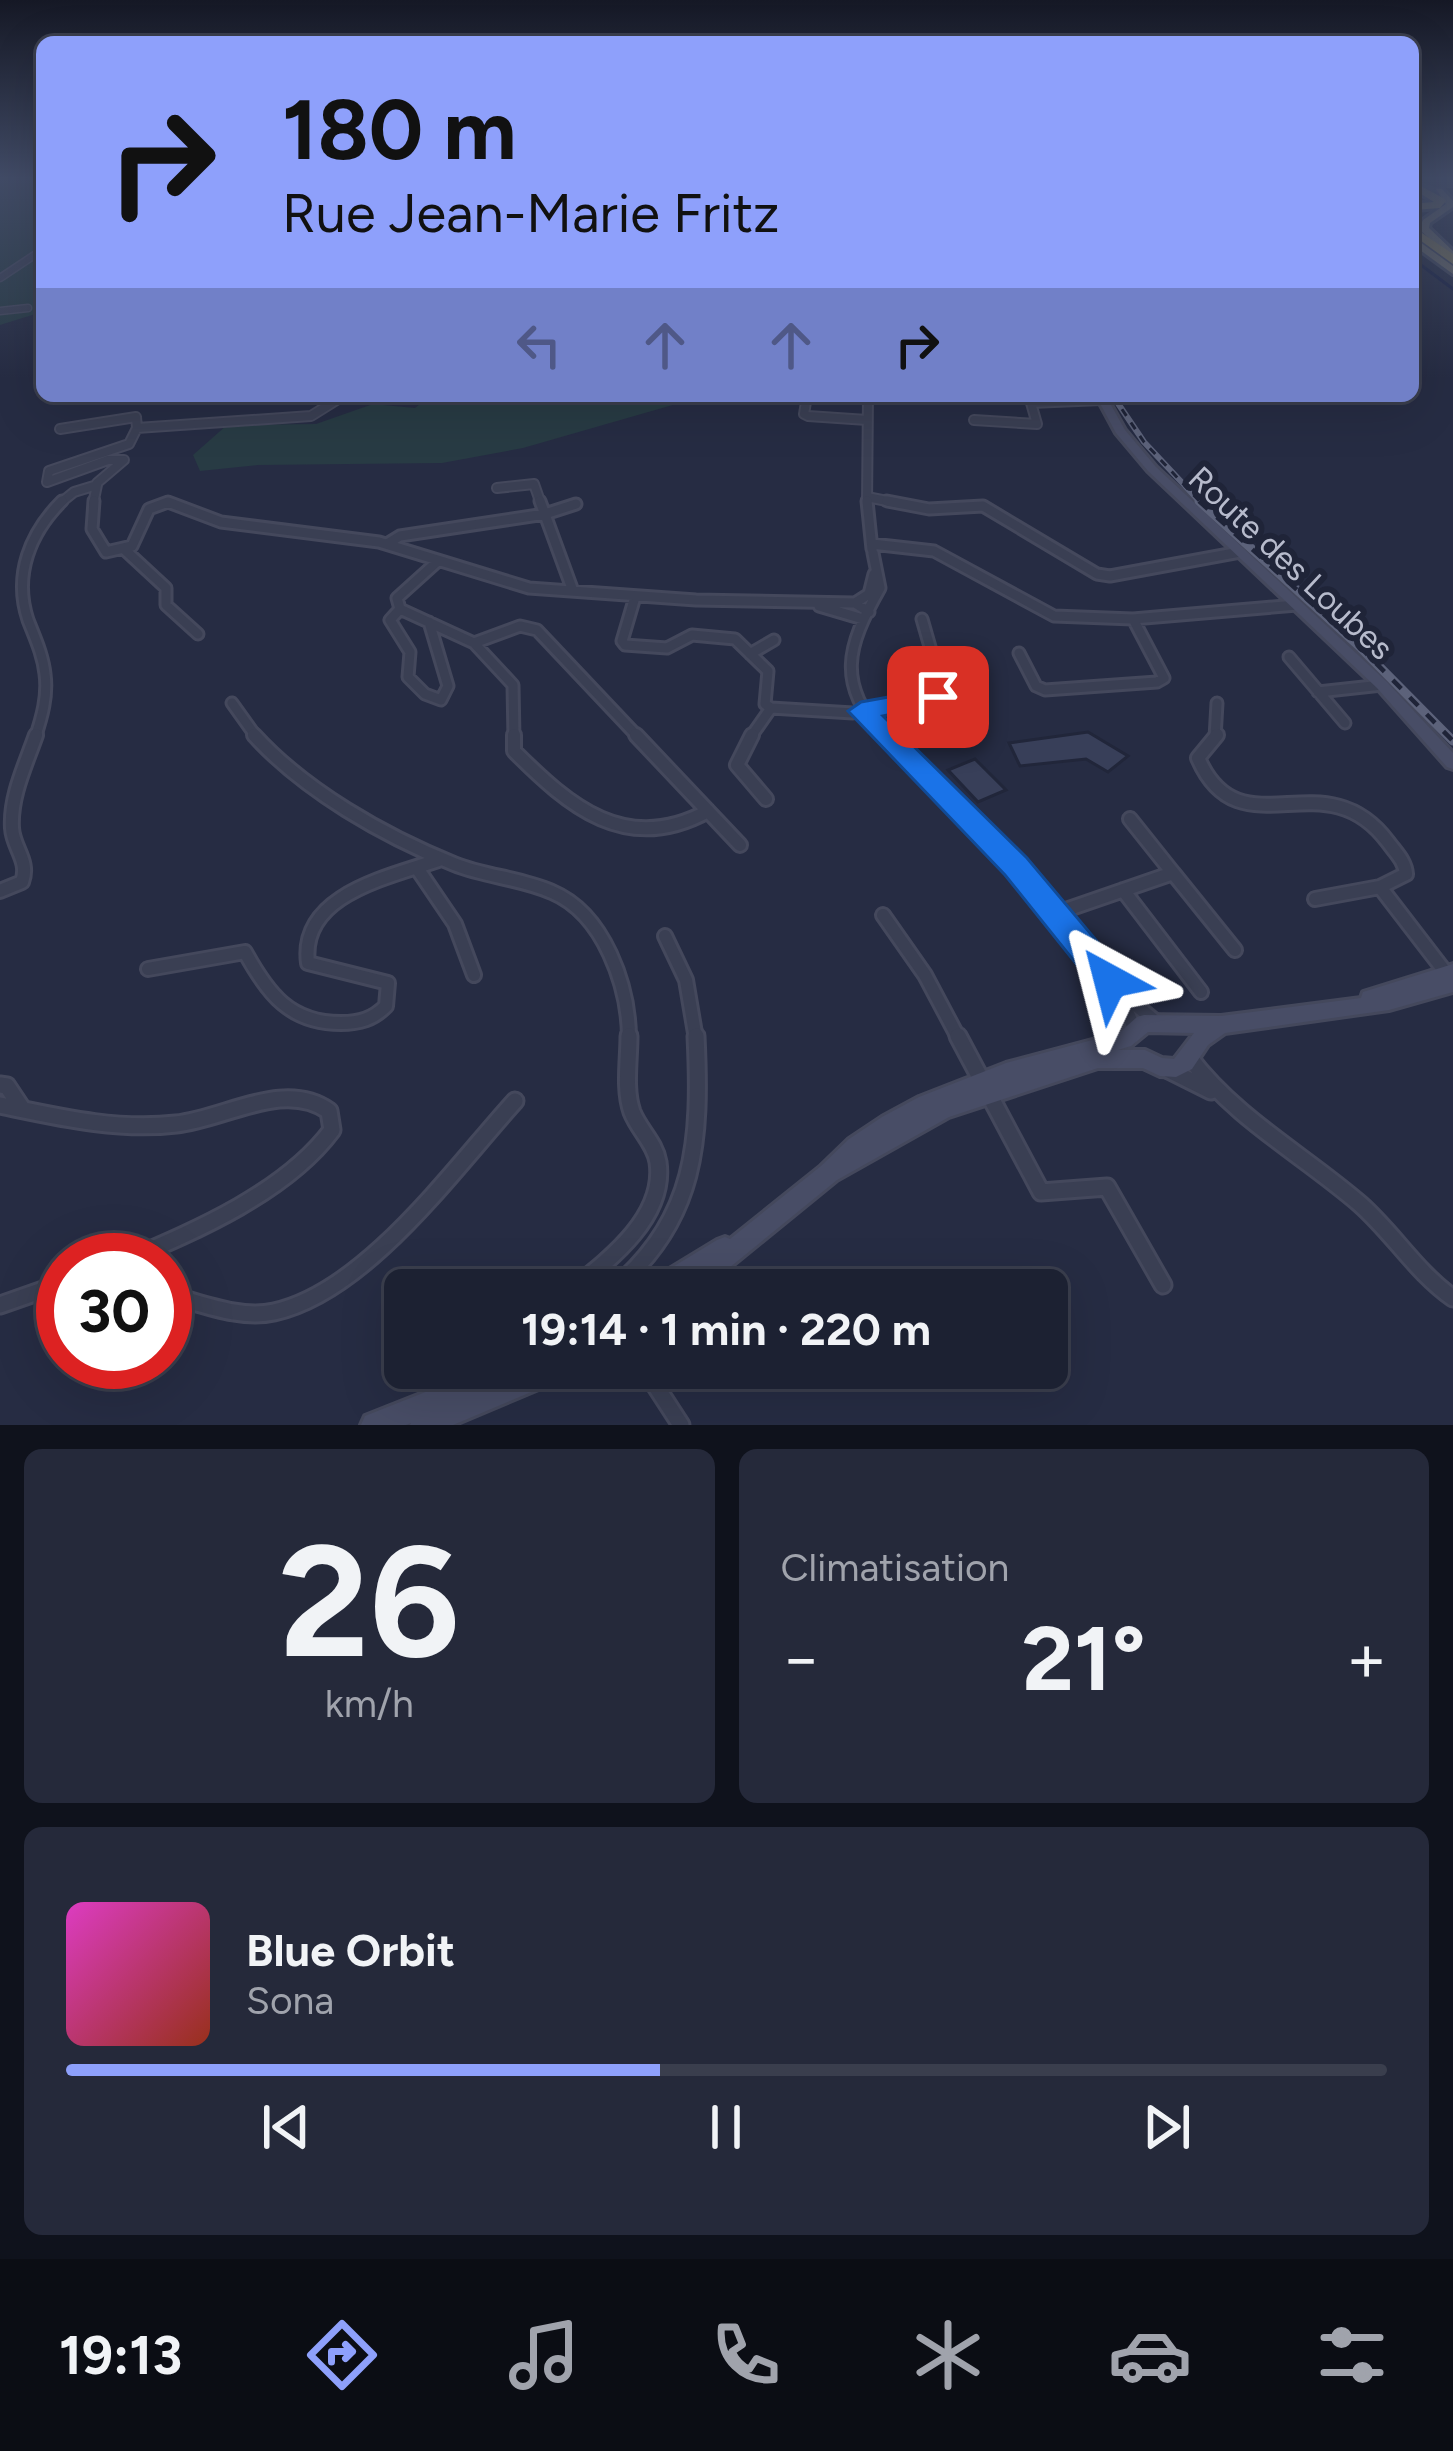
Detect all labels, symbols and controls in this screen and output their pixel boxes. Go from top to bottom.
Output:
text: 180 m [282,79,517,180]
icon: right [84,84,240,240]
text: Rue Jean-Marie Fritz [282,181,780,246]
icon: left [506,312,572,378]
icon: ahead [632,312,698,378]
icon: ahead [758,312,824,378]
icon: right [884,312,950,378]
street label: Route des Loubes [1181,458,1401,668]
pin [887,646,989,748]
icon: arrive [905,664,971,730]
position arrow [1047,918,1173,1044]
speed limit sign: 30 [36,1233,192,1389]
text: 19:14 · 1 min · 220 m [521,1302,931,1356]
text: 26 [279,1508,460,1695]
text: Climatisation [781,1544,1009,1591]
text: 21° [1022,1604,1146,1713]
text: − [781,1618,822,1698]
text: + [1346,1618,1387,1698]
text: km/h [325,1680,414,1727]
text: Blue Orbit [246,1923,455,1977]
text: Sona [246,1977,334,2024]
icon: previous [253,2094,319,2160]
icon: pause [693,2094,759,2160]
icon: next [1134,2094,1200,2160]
icon: directions [300,2313,384,2397]
icon: music [502,2313,586,2397]
icon: phone [704,2313,788,2397]
icon: climate [906,2313,990,2397]
icon: car [1108,2313,1192,2397]
icon: filters [1310,2313,1394,2397]
text: 19:13 [59,2323,182,2388]

